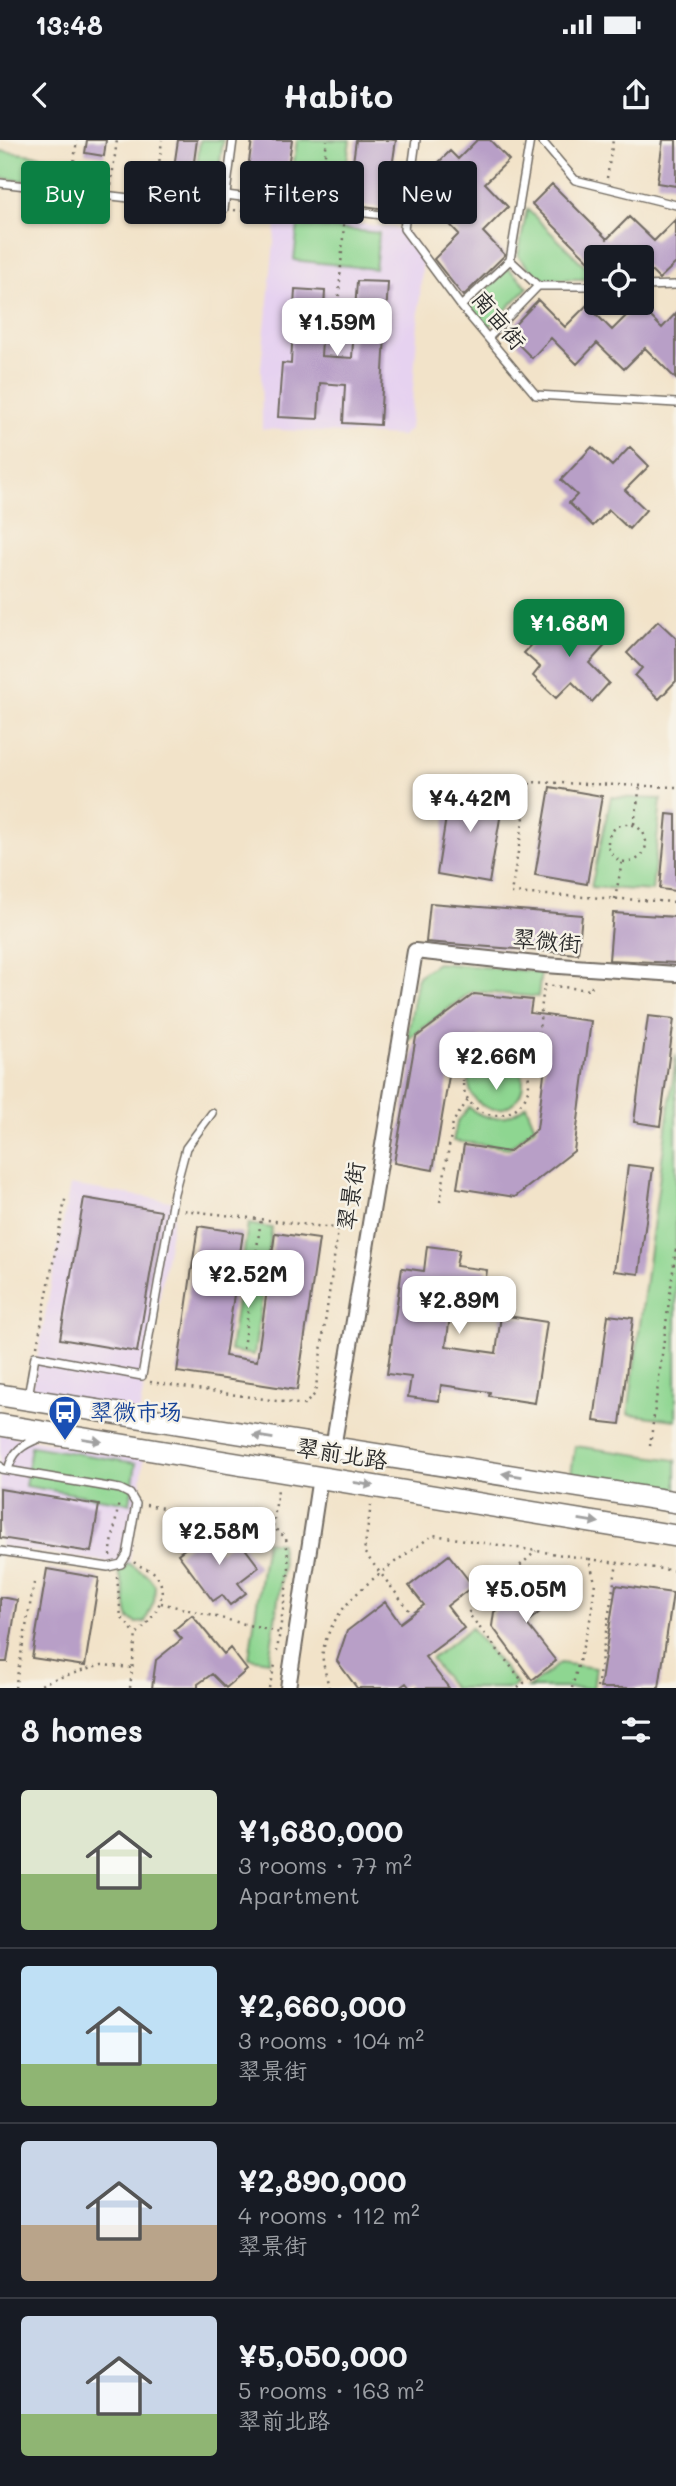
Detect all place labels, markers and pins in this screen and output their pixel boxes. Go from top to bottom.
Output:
pin: ¥1.59M [280,298,394,358]
pin: ¥1.68M [512,600,626,659]
pin: ¥4.42M [413,774,527,834]
pin: ¥2.66M [439,1032,553,1092]
pin: ¥2.52M [191,1250,305,1310]
pin: ¥2.89M [402,1276,516,1336]
bus stop icon: 翠微市场 [46,1393,84,1442]
place label: 翠微市场 [90,1396,182,1426]
pin: ¥2.58M [162,1508,276,1567]
pin: ¥5.05M [469,1566,583,1625]

